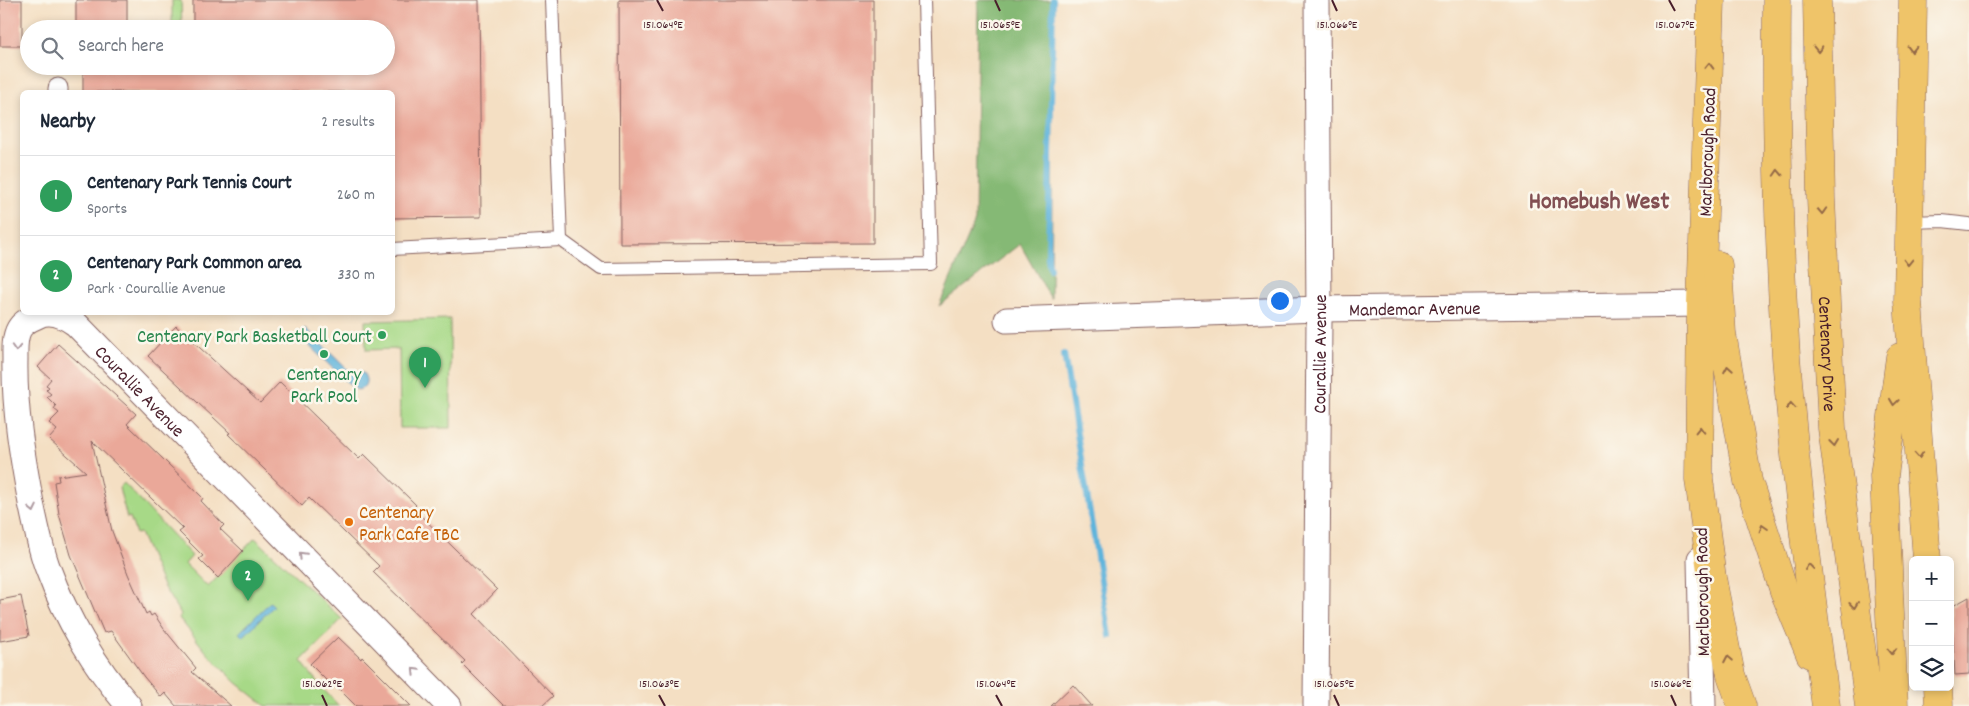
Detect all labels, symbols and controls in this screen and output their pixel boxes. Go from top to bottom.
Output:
text: 151.064°E [643,17,683,34]
text: 151.065°E [980,17,1021,34]
text: 151.066°E [1317,17,1358,34]
text: 151.067°E [1655,17,1695,34]
search box [20,20,395,75]
icon: search [38,34,66,62]
text: Search here [78,34,164,61]
one-way arrow [1813,45,1823,53]
one-way arrow [1907,45,1917,53]
one-way arrow [1704,62,1714,70]
street label: Marlborough Road [1694,87,1725,217]
text: Nearby [40,108,95,138]
text: 2 results [321,111,375,134]
one-way arrow [1772,169,1783,177]
text: Centenary Park Tennis Court [87,171,292,198]
text: 1 [54,184,58,207]
text: 260 m [337,184,375,207]
district label: Homebush West [1529,186,1669,220]
text: Sports [87,198,127,221]
one-way arrow [1816,207,1827,215]
text: Centenary Park Common area [87,251,301,278]
one-way arrow [1903,258,1913,266]
text: 2 [53,264,60,287]
text: 330 m [337,264,375,287]
text: Park · Courallie Avenue [87,278,226,301]
your location [1267,288,1293,314]
street label: Courallie Avenue [1308,294,1336,414]
street label: Centenary Drive [1809,296,1841,412]
street label: Mandemar Avenue [1349,297,1481,326]
place label: Centenary Park Basketball Court [137,325,372,352]
marker: Centenary Park Basketball Court [376,329,388,341]
street label: Courallie Avenue [87,340,189,445]
one-way arrow [10,345,21,353]
pin: 1 [409,347,441,388]
marker: Centenary Park Pool [318,348,330,360]
place label: Centenary Park Pool [287,363,361,412]
one-way arrow [1724,365,1734,374]
one-way arrow [1889,398,1900,406]
one-way arrow [1785,401,1796,409]
one-way arrow [1694,426,1705,434]
one-way arrow [1828,440,1839,448]
one-way arrow [1914,451,1925,459]
place label: Centenary Park Cafe TBC [359,501,459,550]
one-way arrow [27,505,37,514]
marker: Centenary Park Cafe TBC [343,516,355,528]
one-way arrow [1759,524,1769,532]
street label: Marlborough Road [1690,527,1719,657]
one-way arrow [299,552,308,561]
map controls [1909,556,1954,691]
button: + [1909,556,1954,601]
pin: 2 [232,560,264,601]
one-way arrow [1804,563,1815,571]
one-way arrow [1849,600,1859,609]
button: − [1909,601,1954,646]
button: layers [1909,646,1954,691]
one-way arrow [1886,647,1897,655]
one-way arrow [1723,655,1734,664]
one-way arrow [412,668,421,677]
text: 151.062°E [302,676,342,693]
text: 151.063°E [639,676,679,693]
text: 151.064°E [976,676,1016,693]
text: 151.065°E [1314,676,1355,693]
text: 151.066°E [1651,676,1692,693]

